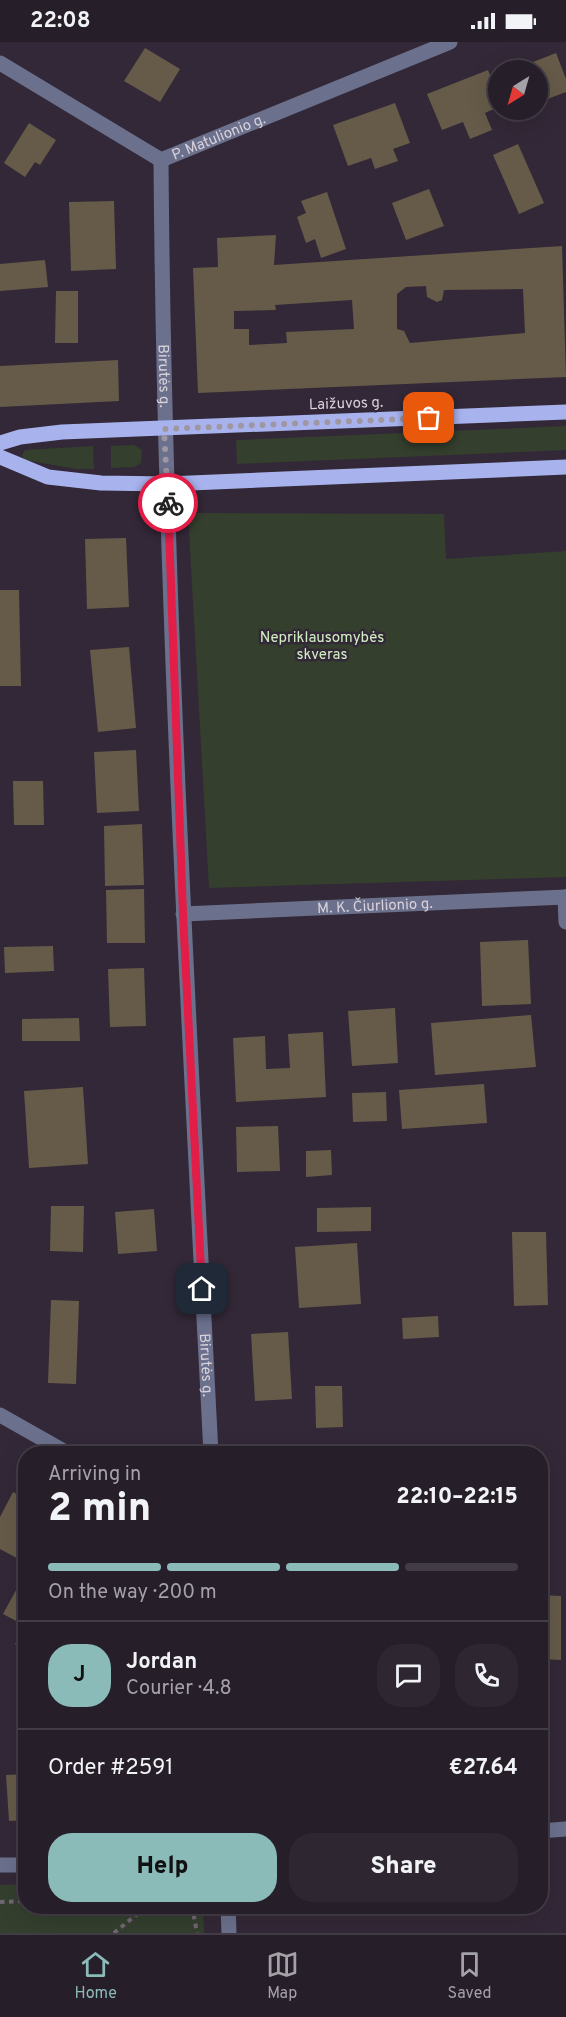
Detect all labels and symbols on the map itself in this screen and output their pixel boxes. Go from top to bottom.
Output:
north arrow [488,60,548,120]
street label: P. Matulionio g. [169,110,269,166]
street label: Birutės g. [153,344,173,408]
pin [403,392,454,443]
street label: Laižuvos g. [309,394,384,415]
courier [138,473,198,533]
park label: Nepriklausomybės skveras [260,629,384,665]
street label: M. K. Čiurlionio g. [317,895,433,919]
pin [176,1263,227,1314]
street label: Birutės g. [194,1333,216,1397]

